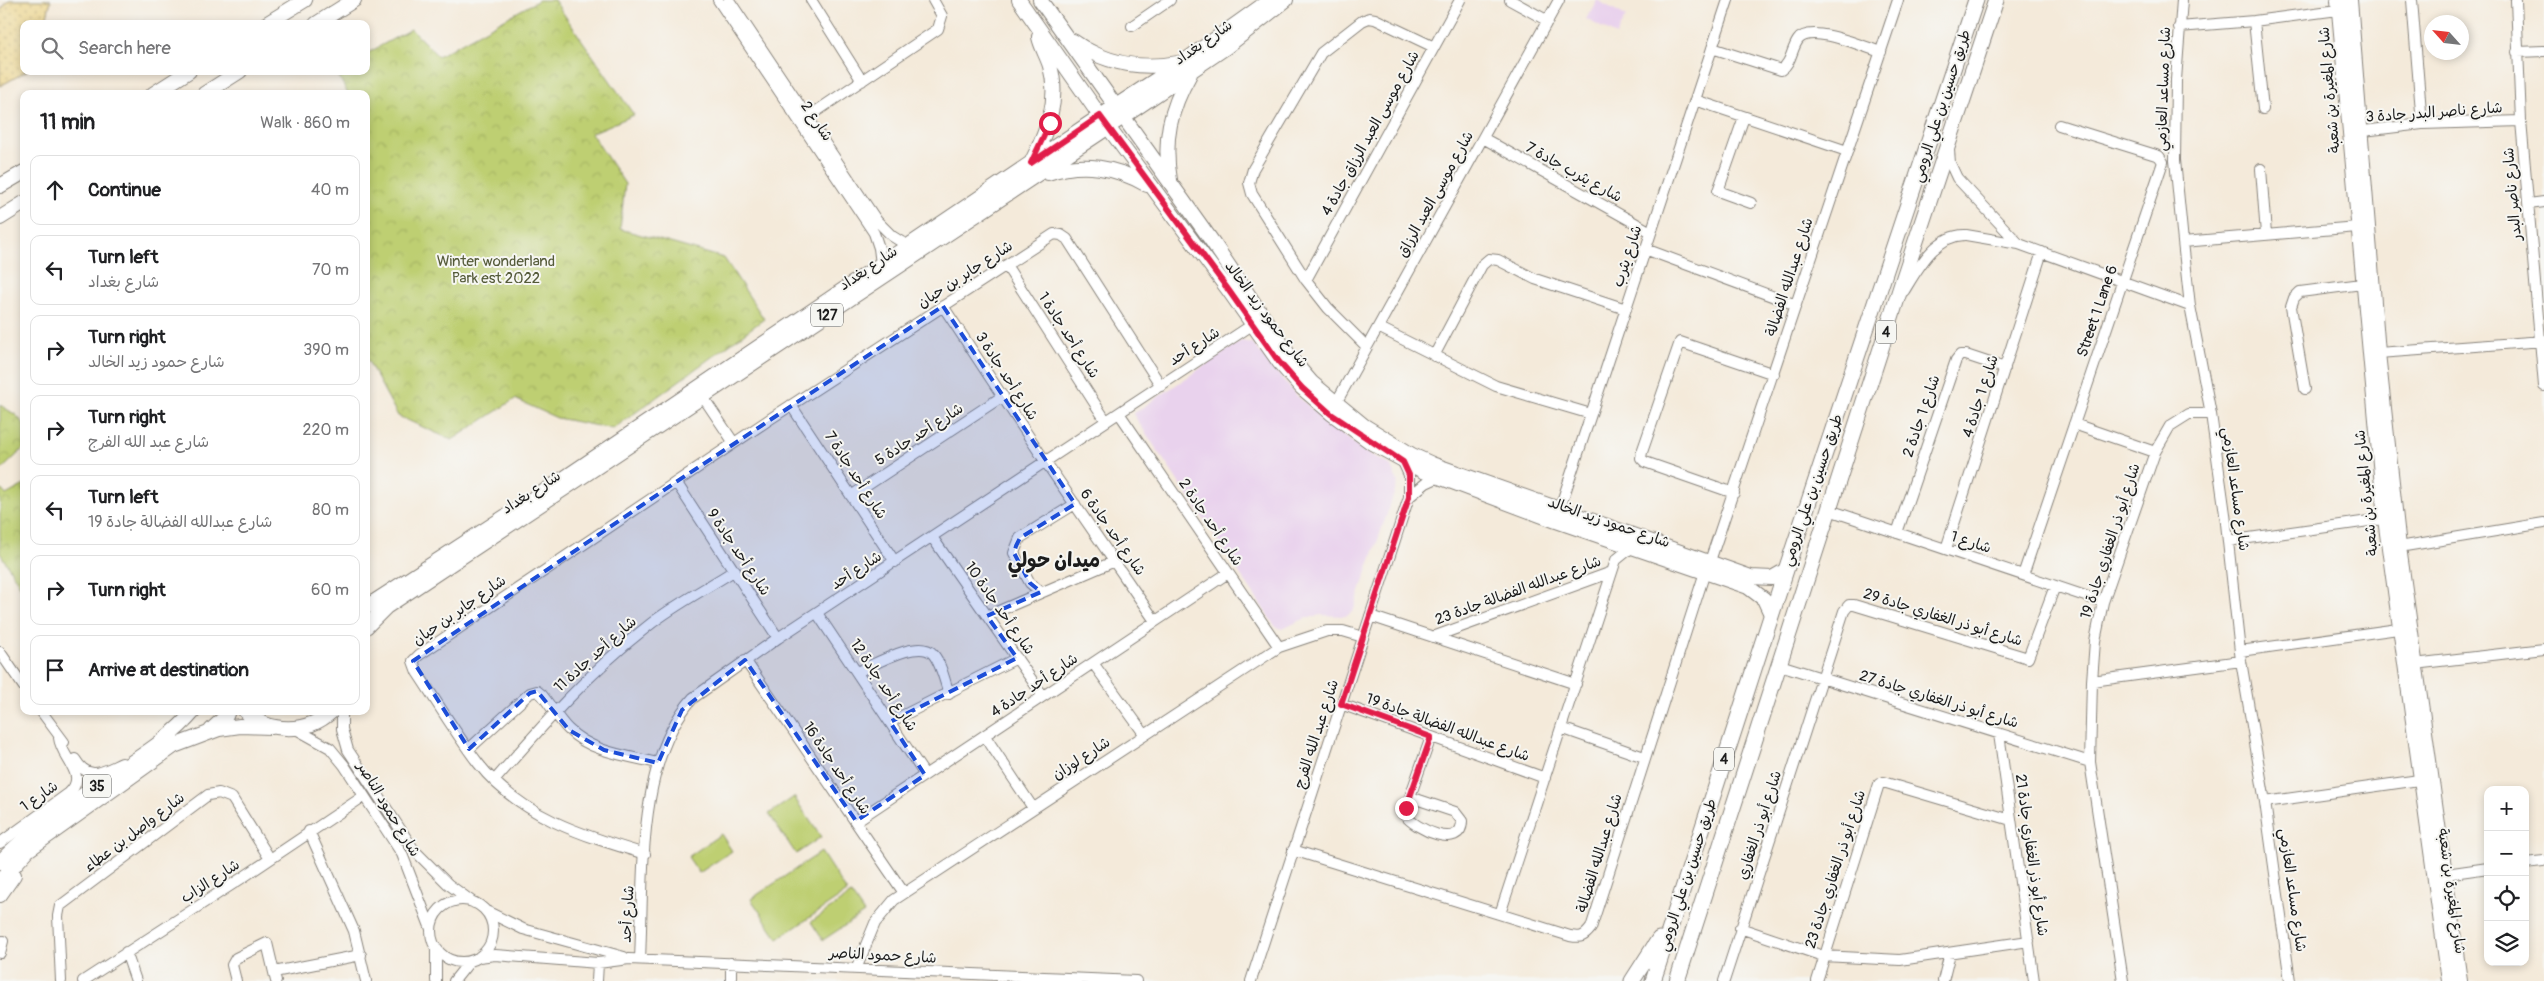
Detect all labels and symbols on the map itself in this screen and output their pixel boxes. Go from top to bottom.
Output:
north arrow [2424,15,2469,60]
street label: شارع بغداد [1171,16,1236,69]
street label: شارع مساعد العازمي [2152,26,2178,152]
street label: شارع المغيرة بن شعبة [2315,26,2344,154]
street label: طريق حسين بن علي الرومي [1908,27,1978,186]
street label: شارع موسى العبد الرزاق جادة 4 [1317,47,1424,219]
street label: شارع 2 [796,98,837,145]
street label: شارع ناصر البدر جادة 3 [2365,98,2503,127]
route start [1039,112,1062,135]
street label: شارع موسى العبد الرزاق [1393,128,1478,261]
street label: شارع يثرب جادة 7 [1522,138,1625,207]
street label: شارع ناصر البدر [2499,147,2526,242]
street label: شارع عبدالله الفضالة [1761,215,1818,339]
street label: شارع يثرب [1609,223,1646,290]
street label: شارع جابر بن حيان [914,237,1017,312]
street label: شارع بغداد [835,242,901,295]
park label: Winter wonderland Park est 2022 [437,252,555,288]
street label: شارع حمود زيد الخالد [1220,257,1313,371]
street label: Street 1 Lane 6 [2073,263,2122,360]
street label: شارع أحد جادة 1 [1034,289,1103,382]
road number: 127 [811,304,843,326]
road number: 4 [1876,321,1896,344]
street label: شارع أحد [1165,323,1223,370]
street label: شارع أحد جادة 3 [971,329,1042,424]
street label: شارع 1 جادة 4 [1958,352,2003,440]
street label: شارع 1 جادة 2 [1899,373,1944,460]
street label: شارع أحد جادة 5 [872,399,967,470]
street label: طريق حسين بن علي الرومي [1778,412,1850,570]
street label: شارع مساعد العازمي [2214,426,2254,552]
street label: شارع أحد جادة 7 [820,428,891,523]
street label: شارع المغيرة بن شعبة [2350,429,2383,557]
street label: شارع أبو ذر الغفاري جادة 19 [2076,461,2146,622]
street label: شارع بغداد [498,466,564,519]
street label: شارع أحد جادة 2 [1174,475,1247,570]
street label: شارع أحد جادة 6 [1076,485,1150,579]
street label: شارع حمود زيد الخالد [1545,493,1673,552]
street label: شارع أحد جادة 9 [703,505,775,599]
street label: شارع 1 [1948,527,1994,558]
street label: شارع أحد [827,547,885,594]
district label: ميدان حولي [1008,548,1100,578]
street label: شارع عبدالله الفضالة جادة 23 [1432,552,1604,629]
street label: شارع أحد جادة 10 [961,558,1039,658]
street label: شارع جابر بن حيان [409,571,510,650]
street label: شارع أبو ذر الغفاري جادة 29 [1861,584,2025,652]
street label: شارع أحد جادة 11 [550,612,641,696]
street label: شارع أحد جادة 12 [846,636,921,735]
street label: شارع أحد جادة 4 [987,649,1082,722]
street label: شارع أبو ذر الغفاري جادة 27 [1857,666,2021,734]
street label: شارع عبد الله الفرج [1290,677,1343,791]
street label: شارع عبدالله الفضالة جادة 19 [1363,689,1532,766]
street label: شارع أحد جادة 16 [799,718,875,818]
street label: شارع لوزان [1049,733,1114,784]
road number: 4 [1714,748,1734,771]
street label: شارع حمود الناصر [352,757,424,860]
street label: شارع أبو ذر الغفاري [1733,768,1787,882]
street label: شارع أبو ذر الغفاري جادة 21 [2010,773,2052,937]
road number: 35 [83,774,111,798]
street label: شارع 1 [17,777,62,816]
street label: شارع واصل بن عطاء [80,788,188,876]
street label: شارع أبو ذر الغفاري جادة 23 [1801,788,1871,951]
street label: شارع عبدالله الفضالة [1572,791,1627,915]
street label: طريق حسين بن علي الرومي [1654,796,1724,955]
route end [1395,797,1418,820]
street label: شارع مساعد العازمي [2271,827,2311,953]
street label: شارع المغيرة بن شعبة [2433,827,2470,955]
street label: شارع الزاب [177,855,243,908]
street label: شارع أحد [617,885,638,943]
street label: شارع حمود الناصر [828,943,937,968]

